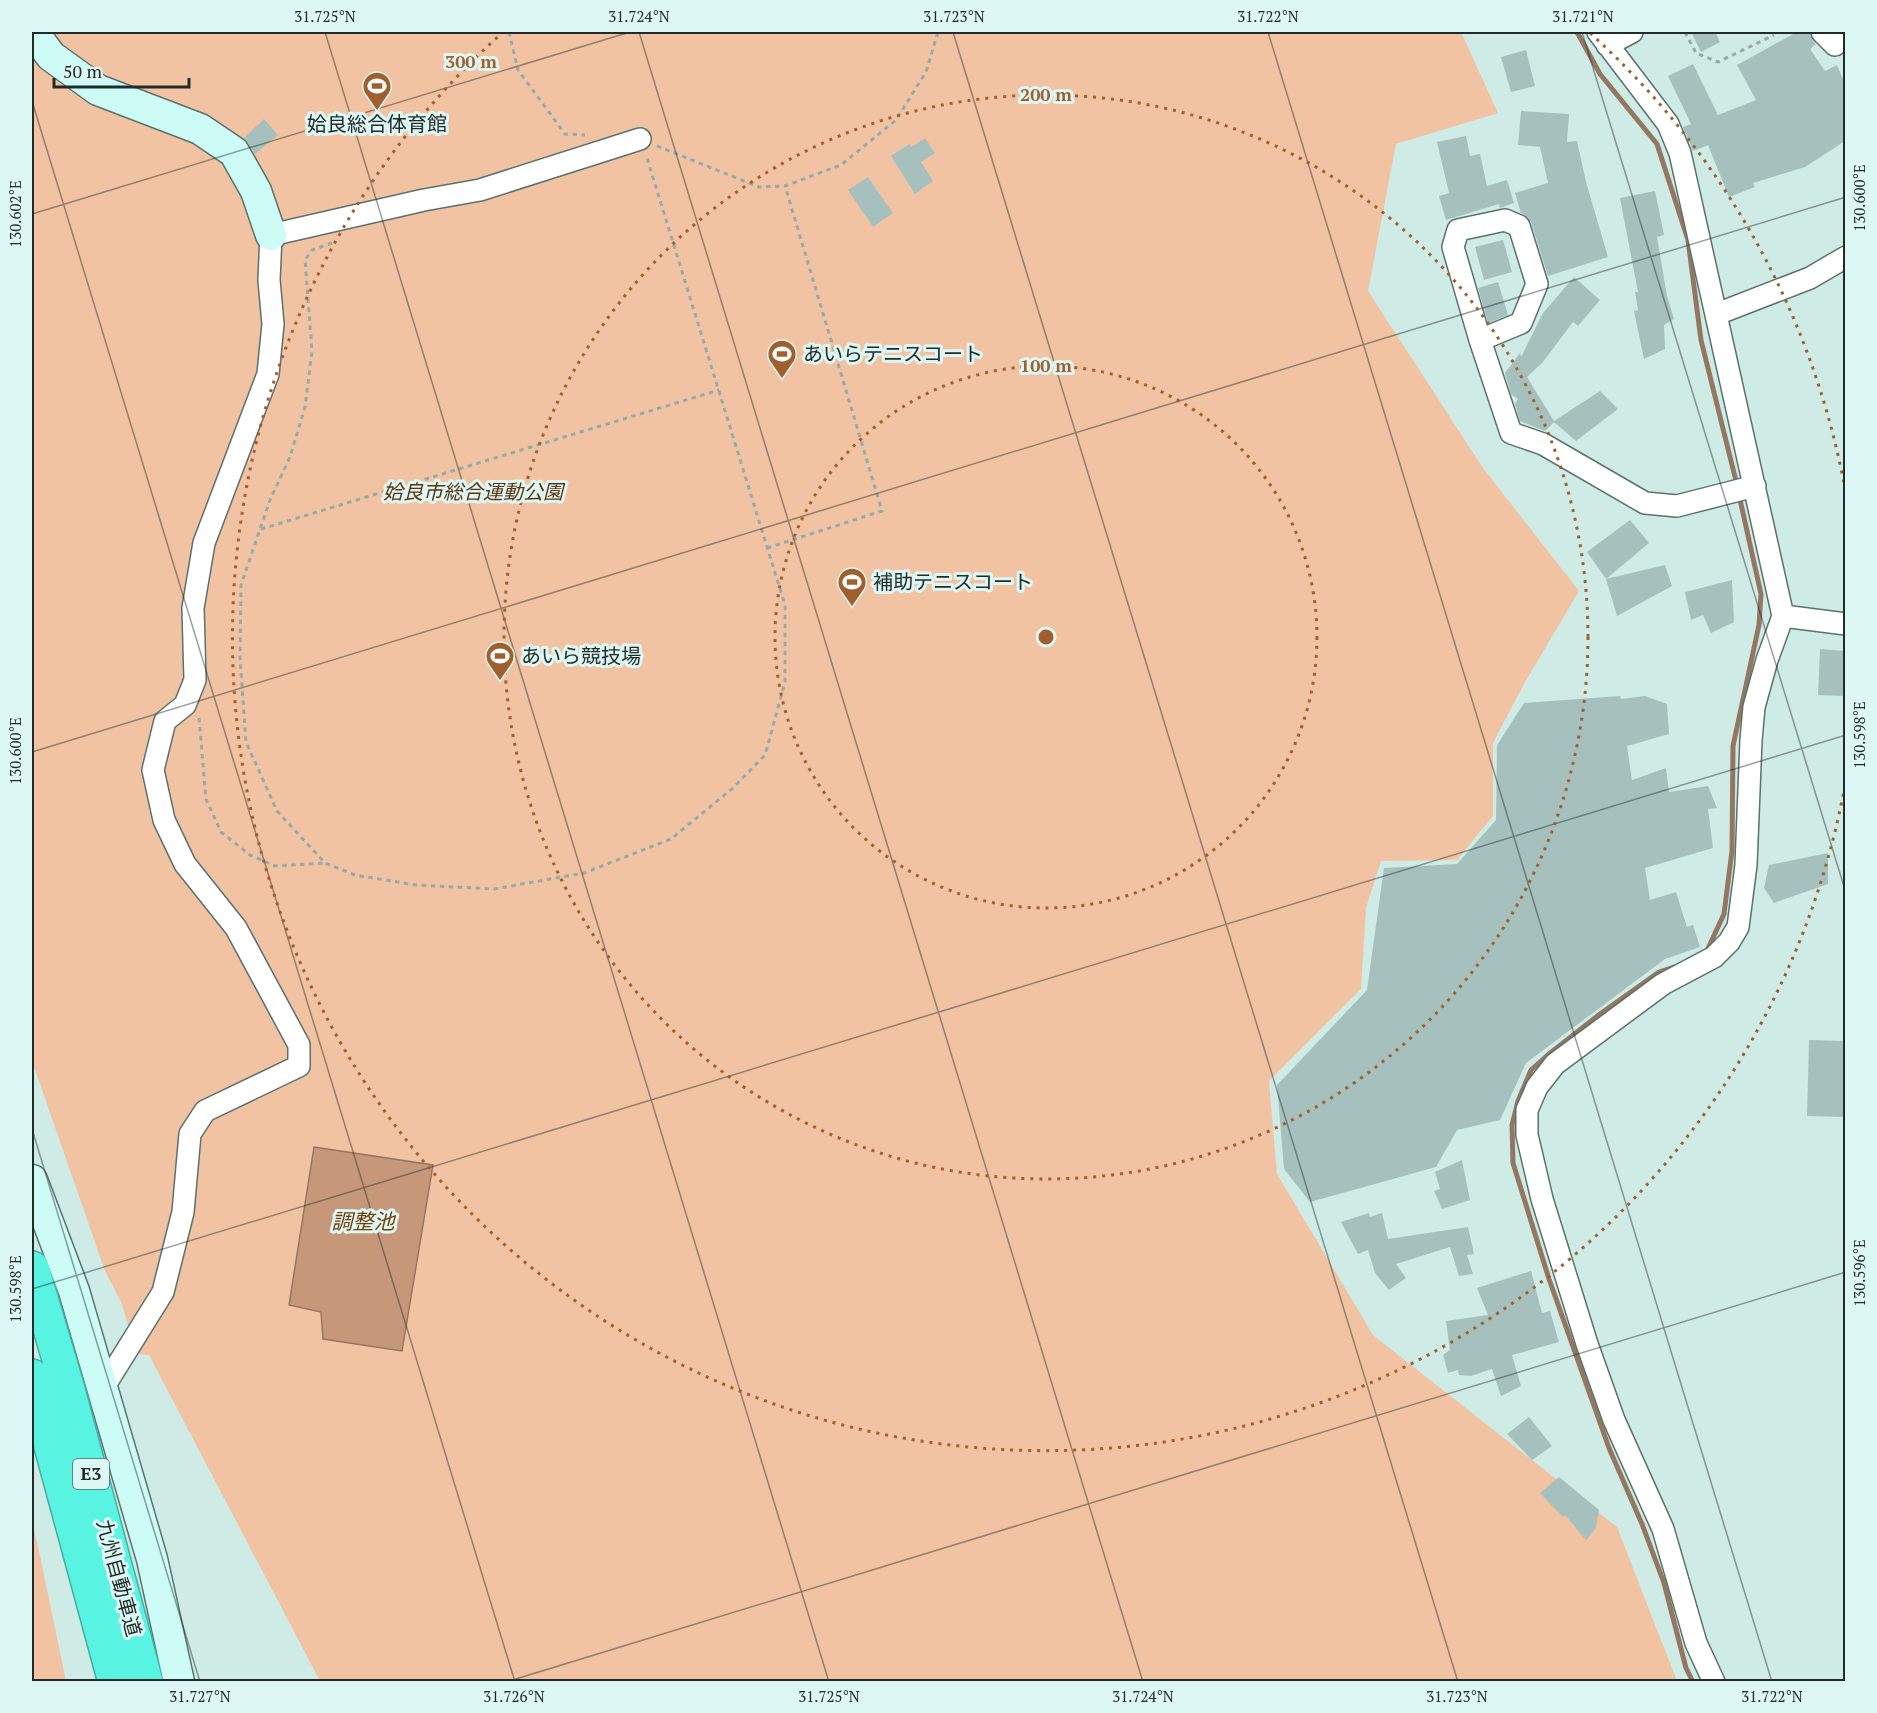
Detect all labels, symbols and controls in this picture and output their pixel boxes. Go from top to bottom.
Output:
text: 31.725°N [294,6,356,26]
text: 31.724°N [608,6,670,26]
text: 31.723°N [923,6,985,26]
text: 31.722°N [1237,6,1299,26]
text: 31.721°N [1552,6,1614,26]
text: 300 m [445,49,497,73]
scale bar [54,51,189,89]
text: 50 m [63,59,103,83]
sports icon: 姶良総合体育館 [361,70,393,112]
text: 200 m [1020,82,1072,106]
place label: 姶良総合体育館 [307,110,447,137]
text: 130.600°E [1849,164,1869,232]
text: 130.602°E [5,180,25,248]
sports icon: あいらテニスコート [766,338,798,380]
place label: あいらテニスコート [803,340,983,367]
text: 100 m [1020,353,1072,377]
park label: 姶良市総合運動公園 [383,478,566,505]
sports icon: 補助テニスコート [836,566,868,608]
place label: 補助テニスコート [873,568,1033,595]
centre of rings [1036,627,1056,647]
sports icon: あいら競技場 [484,640,516,682]
place label: あいら競技場 [521,642,641,669]
text: 130.598°E [1849,701,1869,769]
text: 130.600°E [5,717,25,785]
water label: 調整池 [332,1207,396,1235]
text: 130.596°E [1849,1239,1869,1307]
text: 130.598°E [5,1255,25,1323]
road number: E3 [73,1459,109,1489]
street label: 九州自動車道 [91,1516,148,1639]
text: 31.727°N [169,1686,231,1706]
text: 31.726°N [483,1686,545,1706]
text: 31.725°N [798,1686,860,1706]
text: 31.724°N [1112,1686,1174,1706]
text: 31.723°N [1426,1686,1488,1706]
text: 31.722°N [1741,1686,1803,1706]

